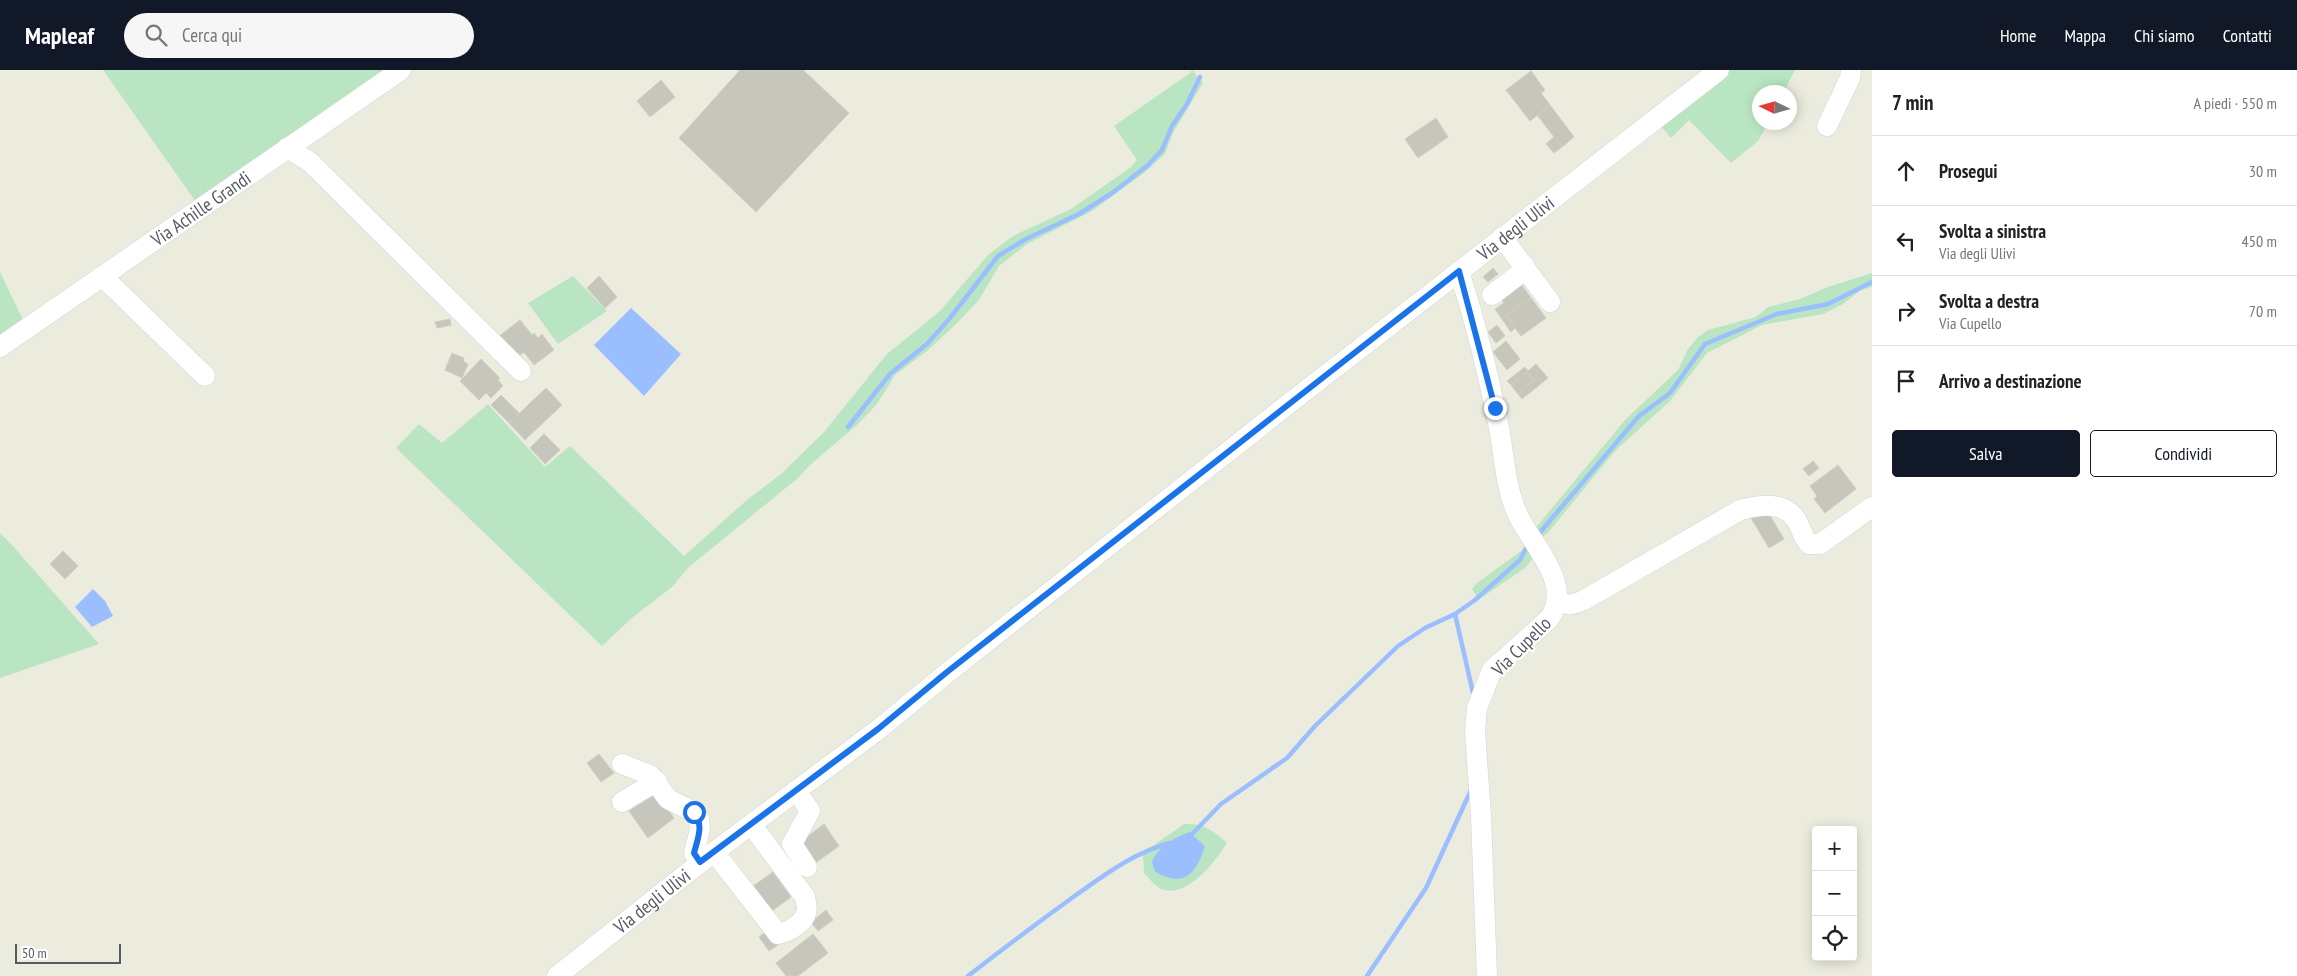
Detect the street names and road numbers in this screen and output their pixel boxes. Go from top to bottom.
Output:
street label: Via Achille Grandi [145,166,255,252]
street label: Via degli Ulivi [1471,190,1559,266]
street label: Via Cupello [1485,611,1556,682]
street label: Via degli Ulivi [608,863,695,939]

